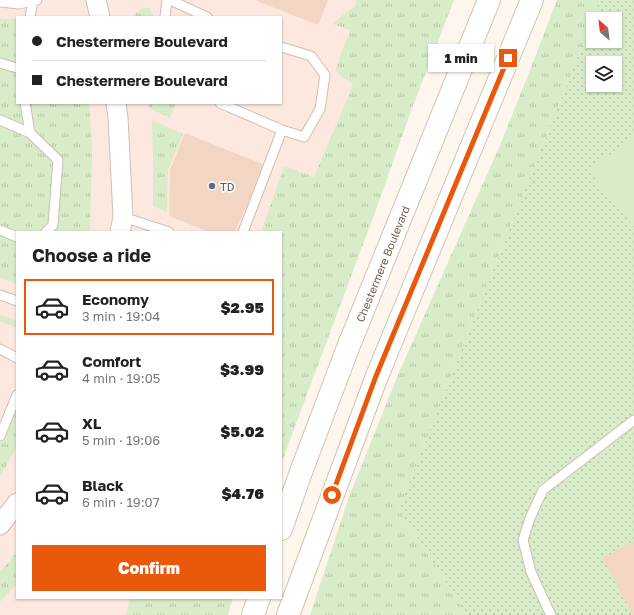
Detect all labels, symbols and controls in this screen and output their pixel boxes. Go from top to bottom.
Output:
north arrow [586,12,622,48]
map controls [586,12,622,92]
text: Chestermere Boulevard [56,32,228,50]
callout: 1 min [428,44,494,72]
route end [499,49,517,67]
text: 1 min [444,50,478,66]
button: layers [586,56,622,92]
text: Chestermere Boulevard [56,71,228,89]
place label: TD [220,180,235,193]
marker: TD [207,181,217,191]
street label: Chestermere Boulevard [353,204,411,324]
text: Choose a ride [32,244,151,266]
icon: car [34,289,70,325]
text: Economy [82,290,149,308]
text: $2.95 [220,298,264,316]
text: 3 min · 19:04 [82,308,160,324]
icon: car [34,351,70,387]
text: Comfort [82,352,141,370]
text: $3.99 [220,360,264,378]
text: 4 min · 19:05 [82,370,160,386]
icon: car [34,413,70,449]
text: XL [82,414,101,432]
text: $5.02 [220,422,264,440]
text: 5 min · 19:06 [82,432,160,448]
icon: car [34,475,70,511]
text: Black [82,476,124,494]
text: $4.76 [222,484,264,502]
route start [323,486,341,504]
text: 6 min · 19:07 [82,494,160,510]
button: Confirm [32,545,266,591]

